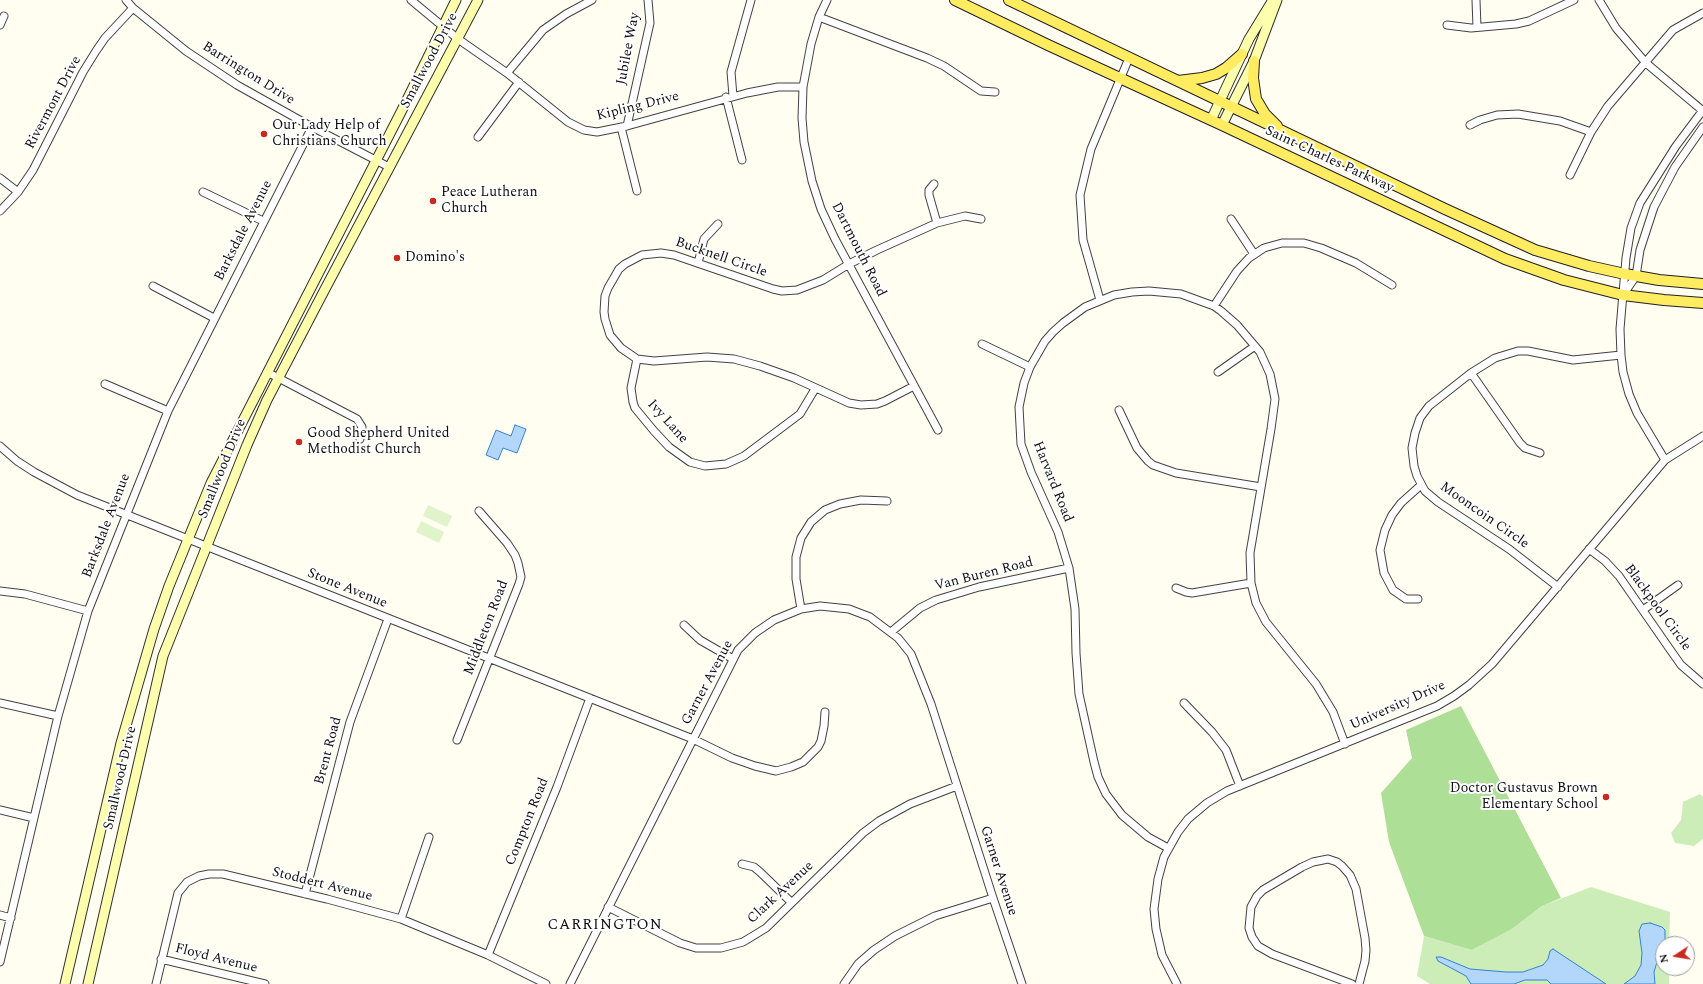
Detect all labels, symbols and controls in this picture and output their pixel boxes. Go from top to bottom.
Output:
street label: Smallwood Drive [398,10,462,112]
street label: Jubilee Way [614,11,644,87]
street label: Barrington Drive [199,39,297,109]
street label: Rivermont Drive [22,54,86,152]
street label: Kipling Drive [595,89,681,125]
place label: Our Lady Help of Christians Church [272,118,387,150]
street label: Saint Charles Parkway [1262,123,1396,197]
marker: Our Lady Help of Christians Church [259,129,269,139]
street label: Barksdale Avenue [211,178,277,284]
place label: Peace Lutheran Church [441,185,538,218]
marker: Peace Lutheran Church [428,196,438,206]
street label: Dartmouth Road [827,200,889,300]
street label: Bucknell Circle [673,234,769,282]
place label: Domino's [405,250,465,266]
marker: Domino's [392,253,402,263]
street label: Ivy Lane [643,397,691,447]
street label: Smallwood Drive [195,417,251,521]
place label: Good Shepherd United Methodist Church [307,426,450,458]
marker: Good Shepherd United Methodist Church [294,437,304,447]
street label: Harvard Road [1028,439,1076,525]
street label: Barksdale Avenue [79,471,135,581]
street label: Mooncoin Circle [1436,479,1532,553]
street label: Van Buren Road [933,555,1035,595]
street label: Blackpool Circle [1620,561,1694,655]
street label: Stone Avenue [305,565,389,613]
street label: Middleton Road [461,578,513,678]
street label: Garner Avenue [679,638,737,728]
street label: University Drive [1348,677,1448,735]
street label: Brent Road [312,715,346,787]
street label: Smallwood Drive [101,725,141,831]
street label: Compton Road [503,776,553,868]
place label: Doctor Gustavus Brown Elementary School [1450,781,1598,814]
marker: Doctor Gustavus Brown Elementary School [1601,792,1611,802]
street label: Garner Avenue [976,824,1020,918]
street label: Clark Avenue [744,858,818,928]
street label: Stoddert Avenue [270,864,374,906]
district label: CARRINGTON [547,917,663,935]
north arrow [1655,936,1695,976]
street label: Floyd Avenue [173,941,259,977]
text: N [1655,952,1673,965]

